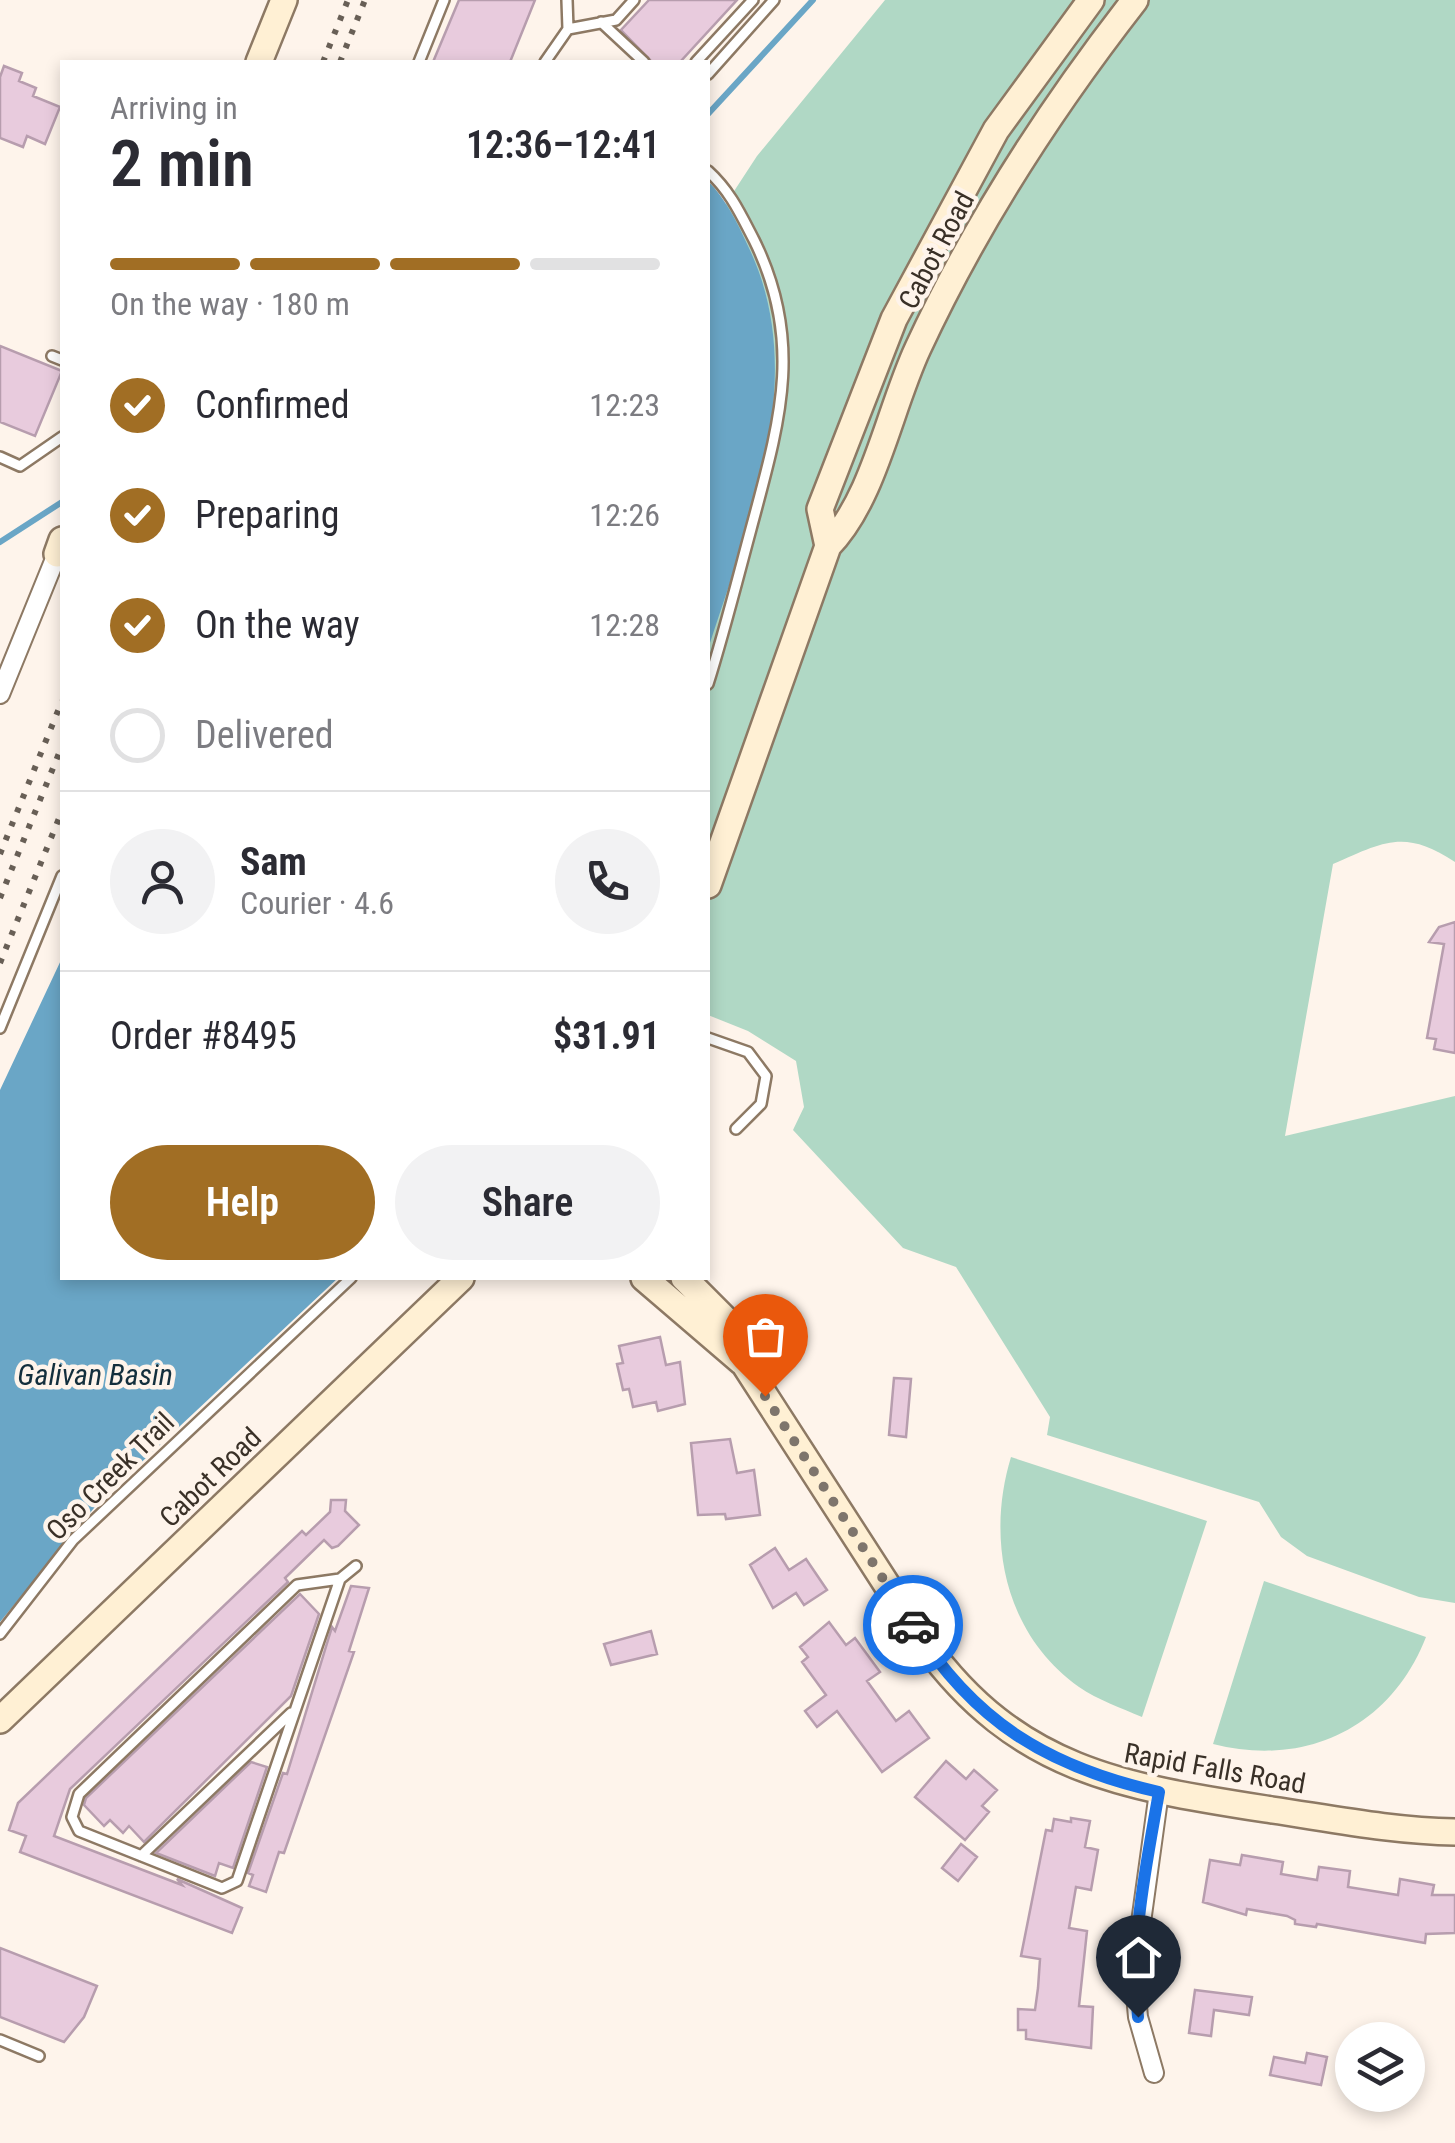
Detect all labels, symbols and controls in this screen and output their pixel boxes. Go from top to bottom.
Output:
text: Arriving in [110,89,238,127]
text: 12:36–12:41 [466,123,660,167]
text: 2 min [110,126,254,202]
street label: Cabot Road [892,186,981,315]
text: On the way · 180 m [110,285,350,323]
icon: check [110,378,165,433]
text: Confirmed [195,383,350,427]
text: 12:23 [589,386,660,424]
icon: check [110,488,165,543]
text: Preparing [195,493,340,537]
text: 12:26 [589,496,660,534]
icon: check [110,598,165,653]
text: On the way [195,603,360,647]
text: 12:28 [589,606,660,644]
text: Delivered [195,713,334,757]
button: person [110,829,215,934]
button: phone [555,829,660,934]
text: Sam [240,840,307,884]
text: Courier · 4.6 [240,884,394,922]
text: Order #8495 [110,1014,297,1058]
text: $31.91 [553,1014,660,1058]
button: Help [110,1145,375,1260]
button: Share [395,1145,660,1260]
pin [723,1294,808,1397]
icon: bag [738,1309,793,1364]
water label: Galivan Basin [17,1357,173,1392]
street label: Oso Creek Trail [40,1406,181,1547]
street label: Cabot Road [153,1421,268,1534]
courier [863,1575,963,1675]
icon: car [886,1598,941,1653]
street label: Rapid Falls Road [1122,1736,1308,1801]
pin [1096,1915,1181,2018]
icon: home [1111,1930,1166,1985]
map controls [1335,2022,1425,2112]
button: layers [1335,2022,1425,2112]

